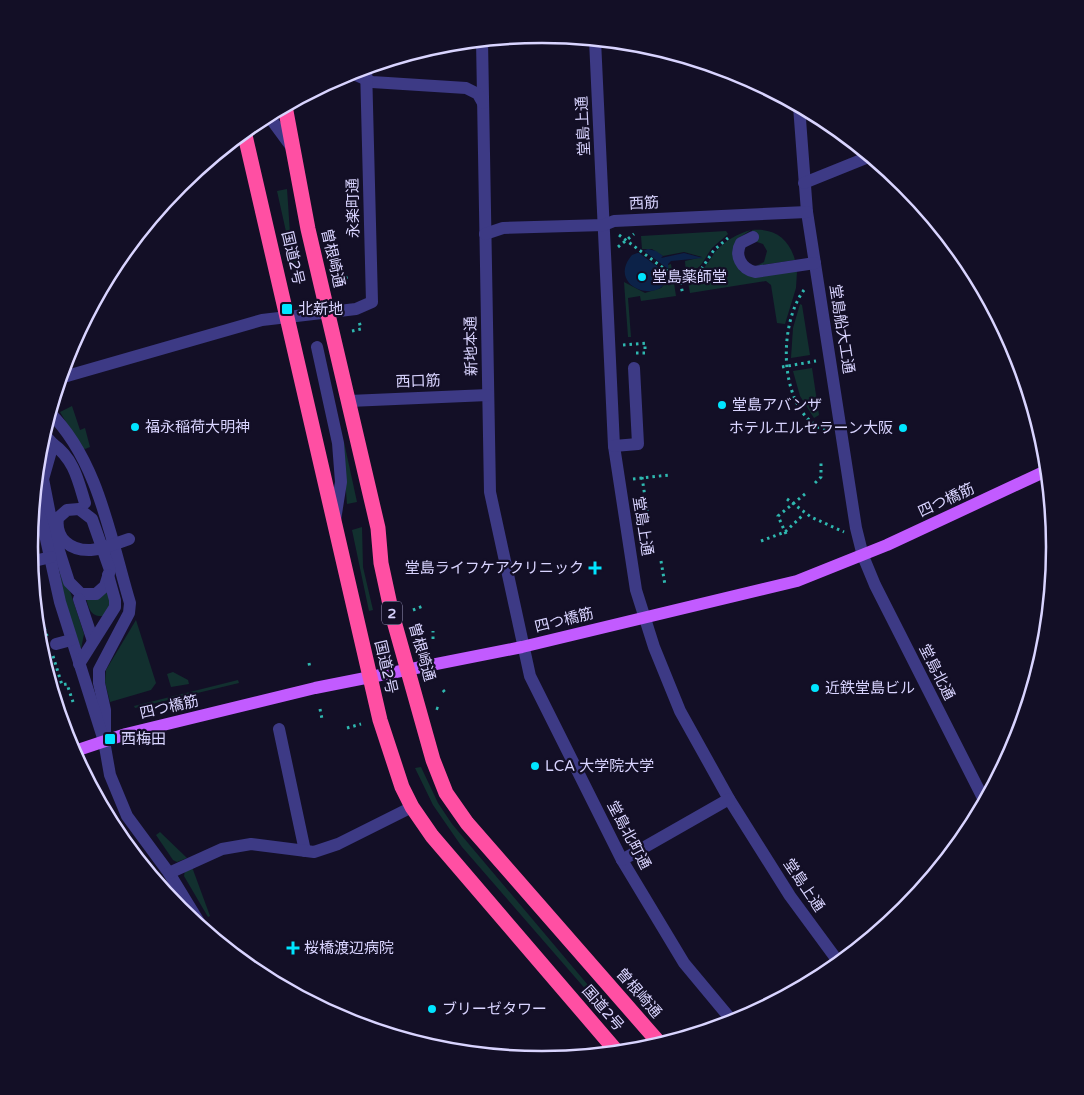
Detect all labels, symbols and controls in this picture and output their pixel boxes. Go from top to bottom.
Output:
street label: 堂島上通 [572,96,594,156]
street label: 永楽町通 [343,178,363,238]
street label: 西筋 [629,193,659,213]
street label: 曽根崎通 [317,227,349,289]
street label: 国道2号 [278,229,308,287]
place label: 堂島薬師堂 [652,268,727,286]
marker: 堂島薬師堂 [636,271,648,283]
street label: 堂島船大工通 [826,283,858,375]
place label: 北新地 [298,300,343,318]
marker: 北新地 [280,302,294,316]
street label: 新地本通 [461,316,481,376]
street label: 西口筋 [395,371,441,391]
place label: 堂島アバンザ [732,396,822,414]
marker: 堂島アバンザ [716,399,728,411]
place label: 福永稲荷大明神 [145,418,250,436]
place label: ホテルエルセラーン大阪 [729,419,893,437]
marker: 福永稲荷大明神 [129,421,141,433]
marker: ホテルエルセラーン大阪 [897,422,909,434]
street label: 四つ橋筋 [915,479,977,521]
street label: 堂島上通 [629,495,657,557]
place label: 堂島ライフケアクリニック [405,559,584,577]
marker: 堂島ライフケアクリニック [588,561,602,575]
road number: 2 [382,602,402,624]
street label: 四つ橋筋 [533,604,595,636]
street label: 曽根崎通 [405,621,439,683]
street label: 国道2号 [371,638,401,696]
street label: 堂島北通 [915,641,959,703]
place label: 近鉄堂島ビル [825,679,915,697]
marker: 近鉄堂島ビル [809,682,821,694]
street label: 四つ橋筋 [138,691,200,723]
place label: 西梅田 [121,730,166,748]
marker: 西梅田 [103,732,117,746]
place label: LCA 大学院大学 [545,757,654,775]
marker: LCA 大学院大学 [529,760,541,772]
street label: 堂島北町通 [603,798,655,872]
street label: 堂島上通 [780,855,828,915]
place label: 桜橋渡辺病院 [304,939,394,957]
marker: 桜橋渡辺病院 [286,941,300,955]
street label: 曽根崎通 [613,964,665,1022]
street label: 国道2号 [578,982,628,1034]
place label: ブリーゼタワー [442,1000,547,1018]
marker: ブリーゼタワー [426,1003,438,1015]

